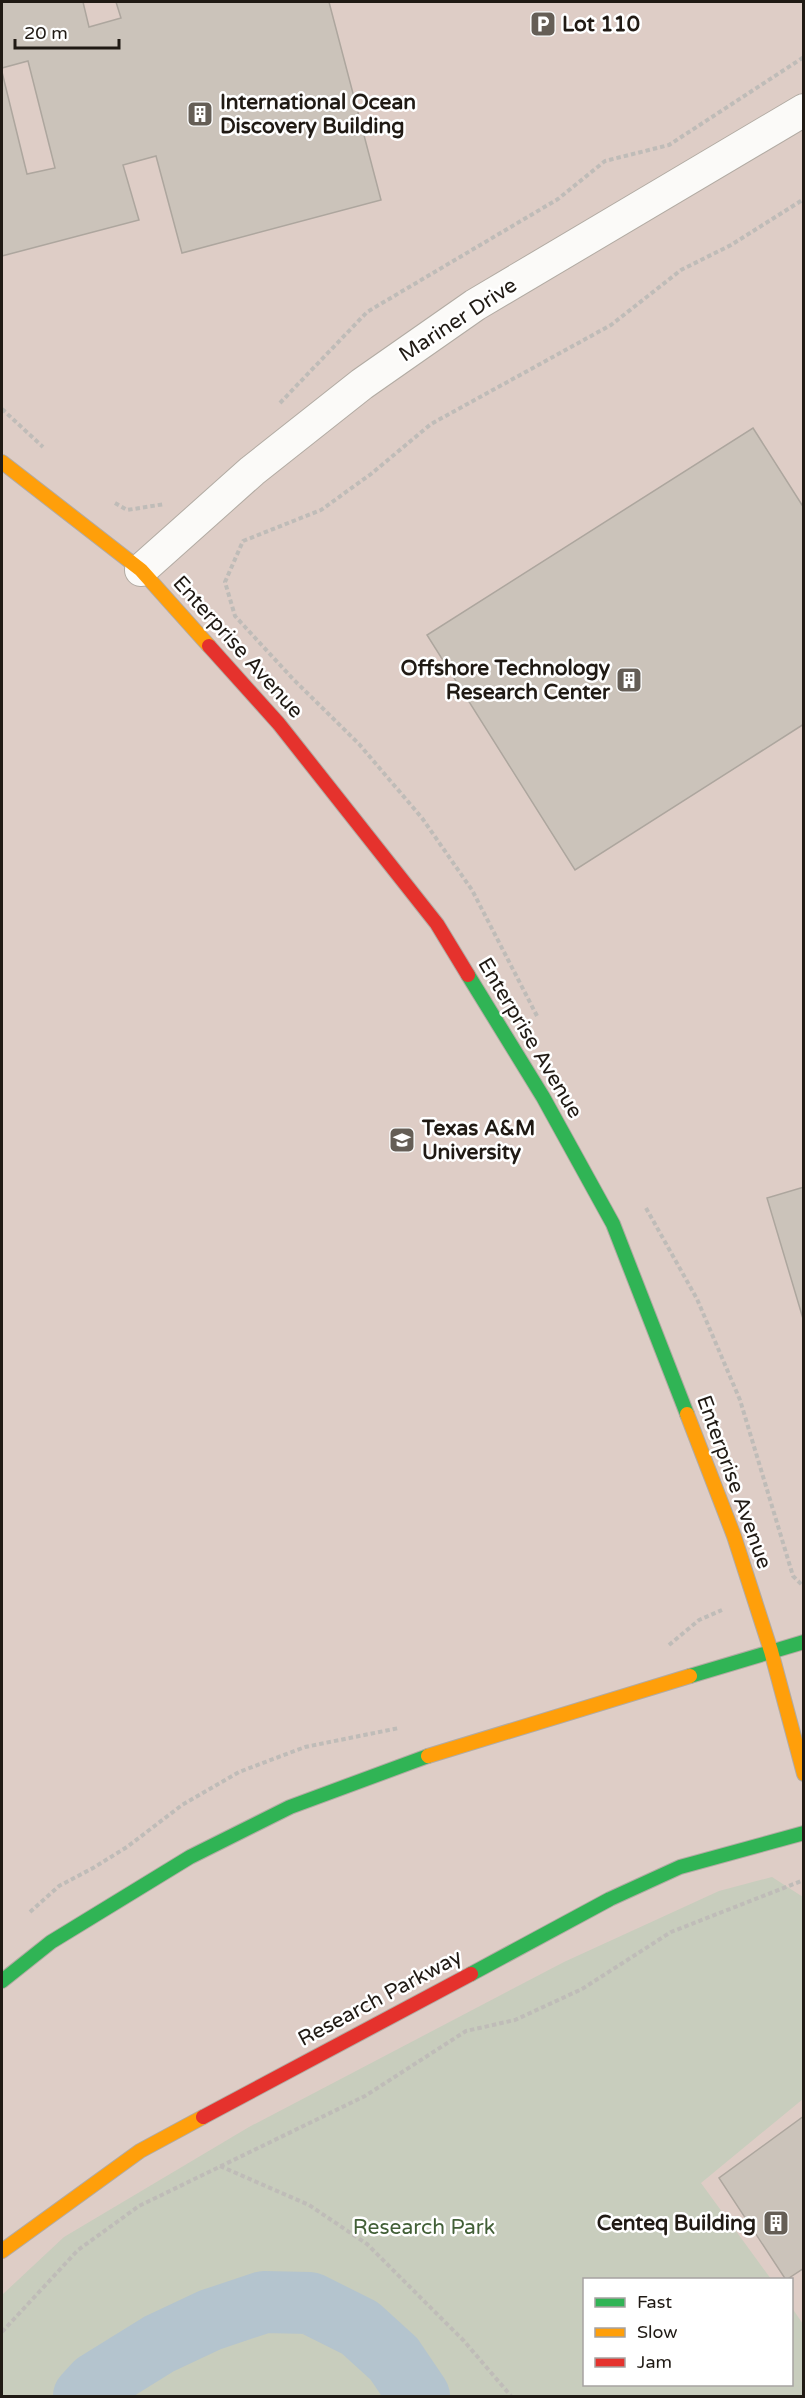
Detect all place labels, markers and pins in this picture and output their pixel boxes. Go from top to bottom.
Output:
parking icon: Lot 110 [528,9,558,39]
place label: Lot 110 [562,12,640,37]
place label: International Ocean Discovery Building [220,90,416,139]
building icon: International Ocean Discovery Building [185,99,215,129]
place label: Offshore Technology Research Center [401,656,611,705]
building icon: Offshore Technology Research Center [614,665,644,695]
place label: Texas A&M University [421,1116,535,1165]
school or university icon: Texas A&M University [387,1125,417,1155]
building icon: Centeq Building [761,2208,791,2238]
place label: Centeq Building [597,2211,756,2236]

